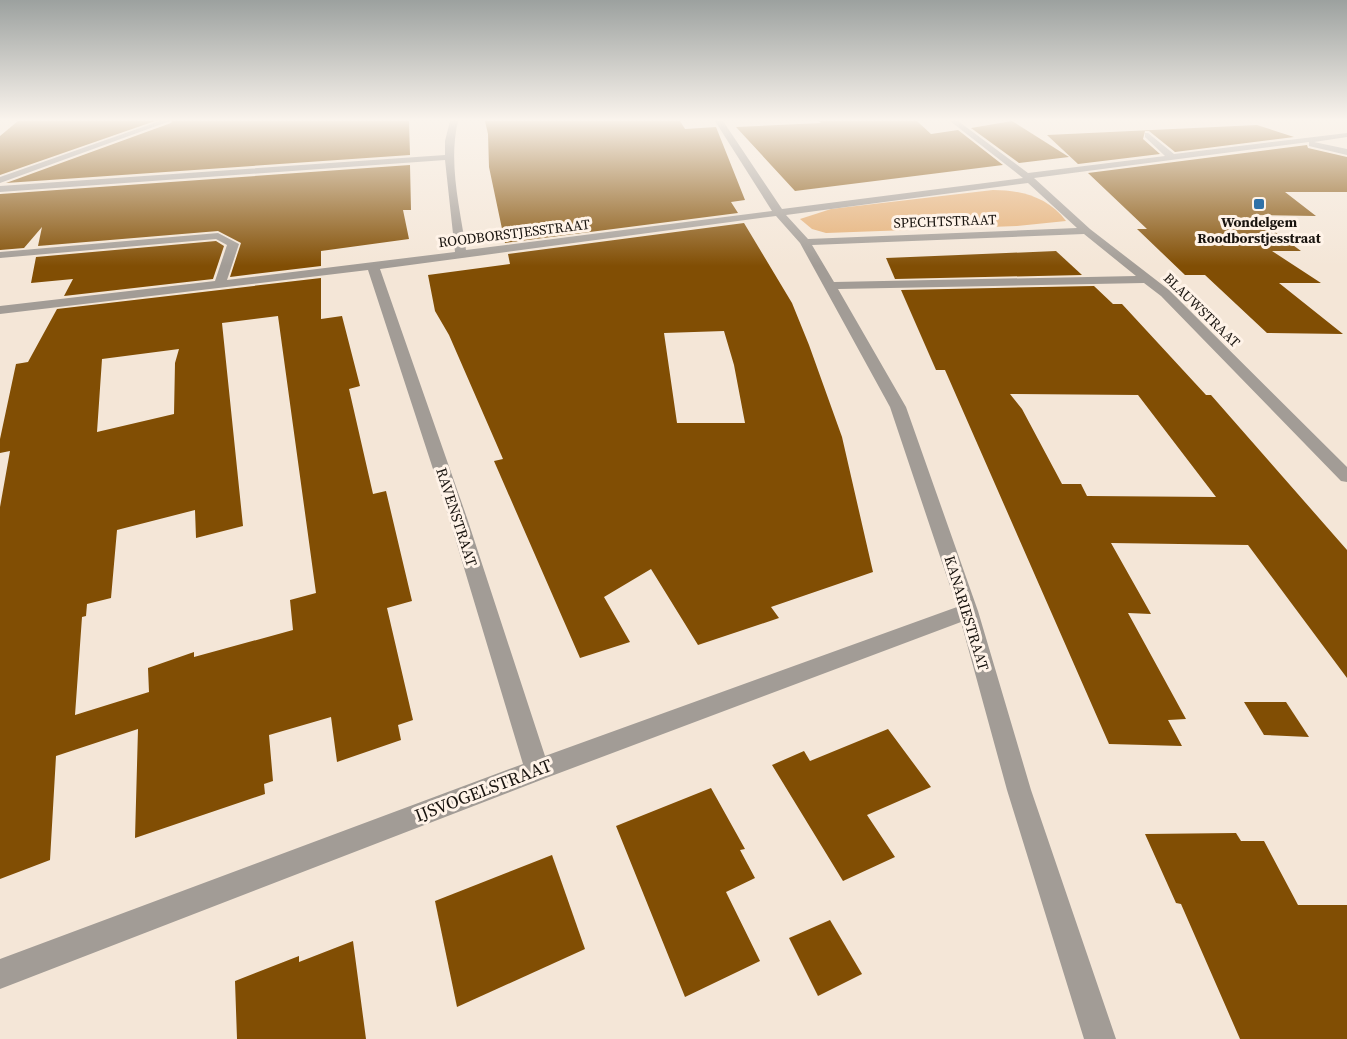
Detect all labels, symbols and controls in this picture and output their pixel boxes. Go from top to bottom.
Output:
marker: Wondelgem Roodborstjesstraat [1252,197,1266,211]
street label: SPECHTSTRAAT [893,209,997,233]
place label: Wondelgem Roodborstjesstraat [1197,212,1322,248]
street label: ROODBORSTJESSTRAAT [437,214,591,252]
street label: BLAUWSTRAAT [1159,268,1245,352]
street label: RAVENSTRAAT [431,465,483,569]
street label: KANARIESTRAAT [940,553,994,673]
street label: IJSVOGELSTRAAT [411,752,555,828]

